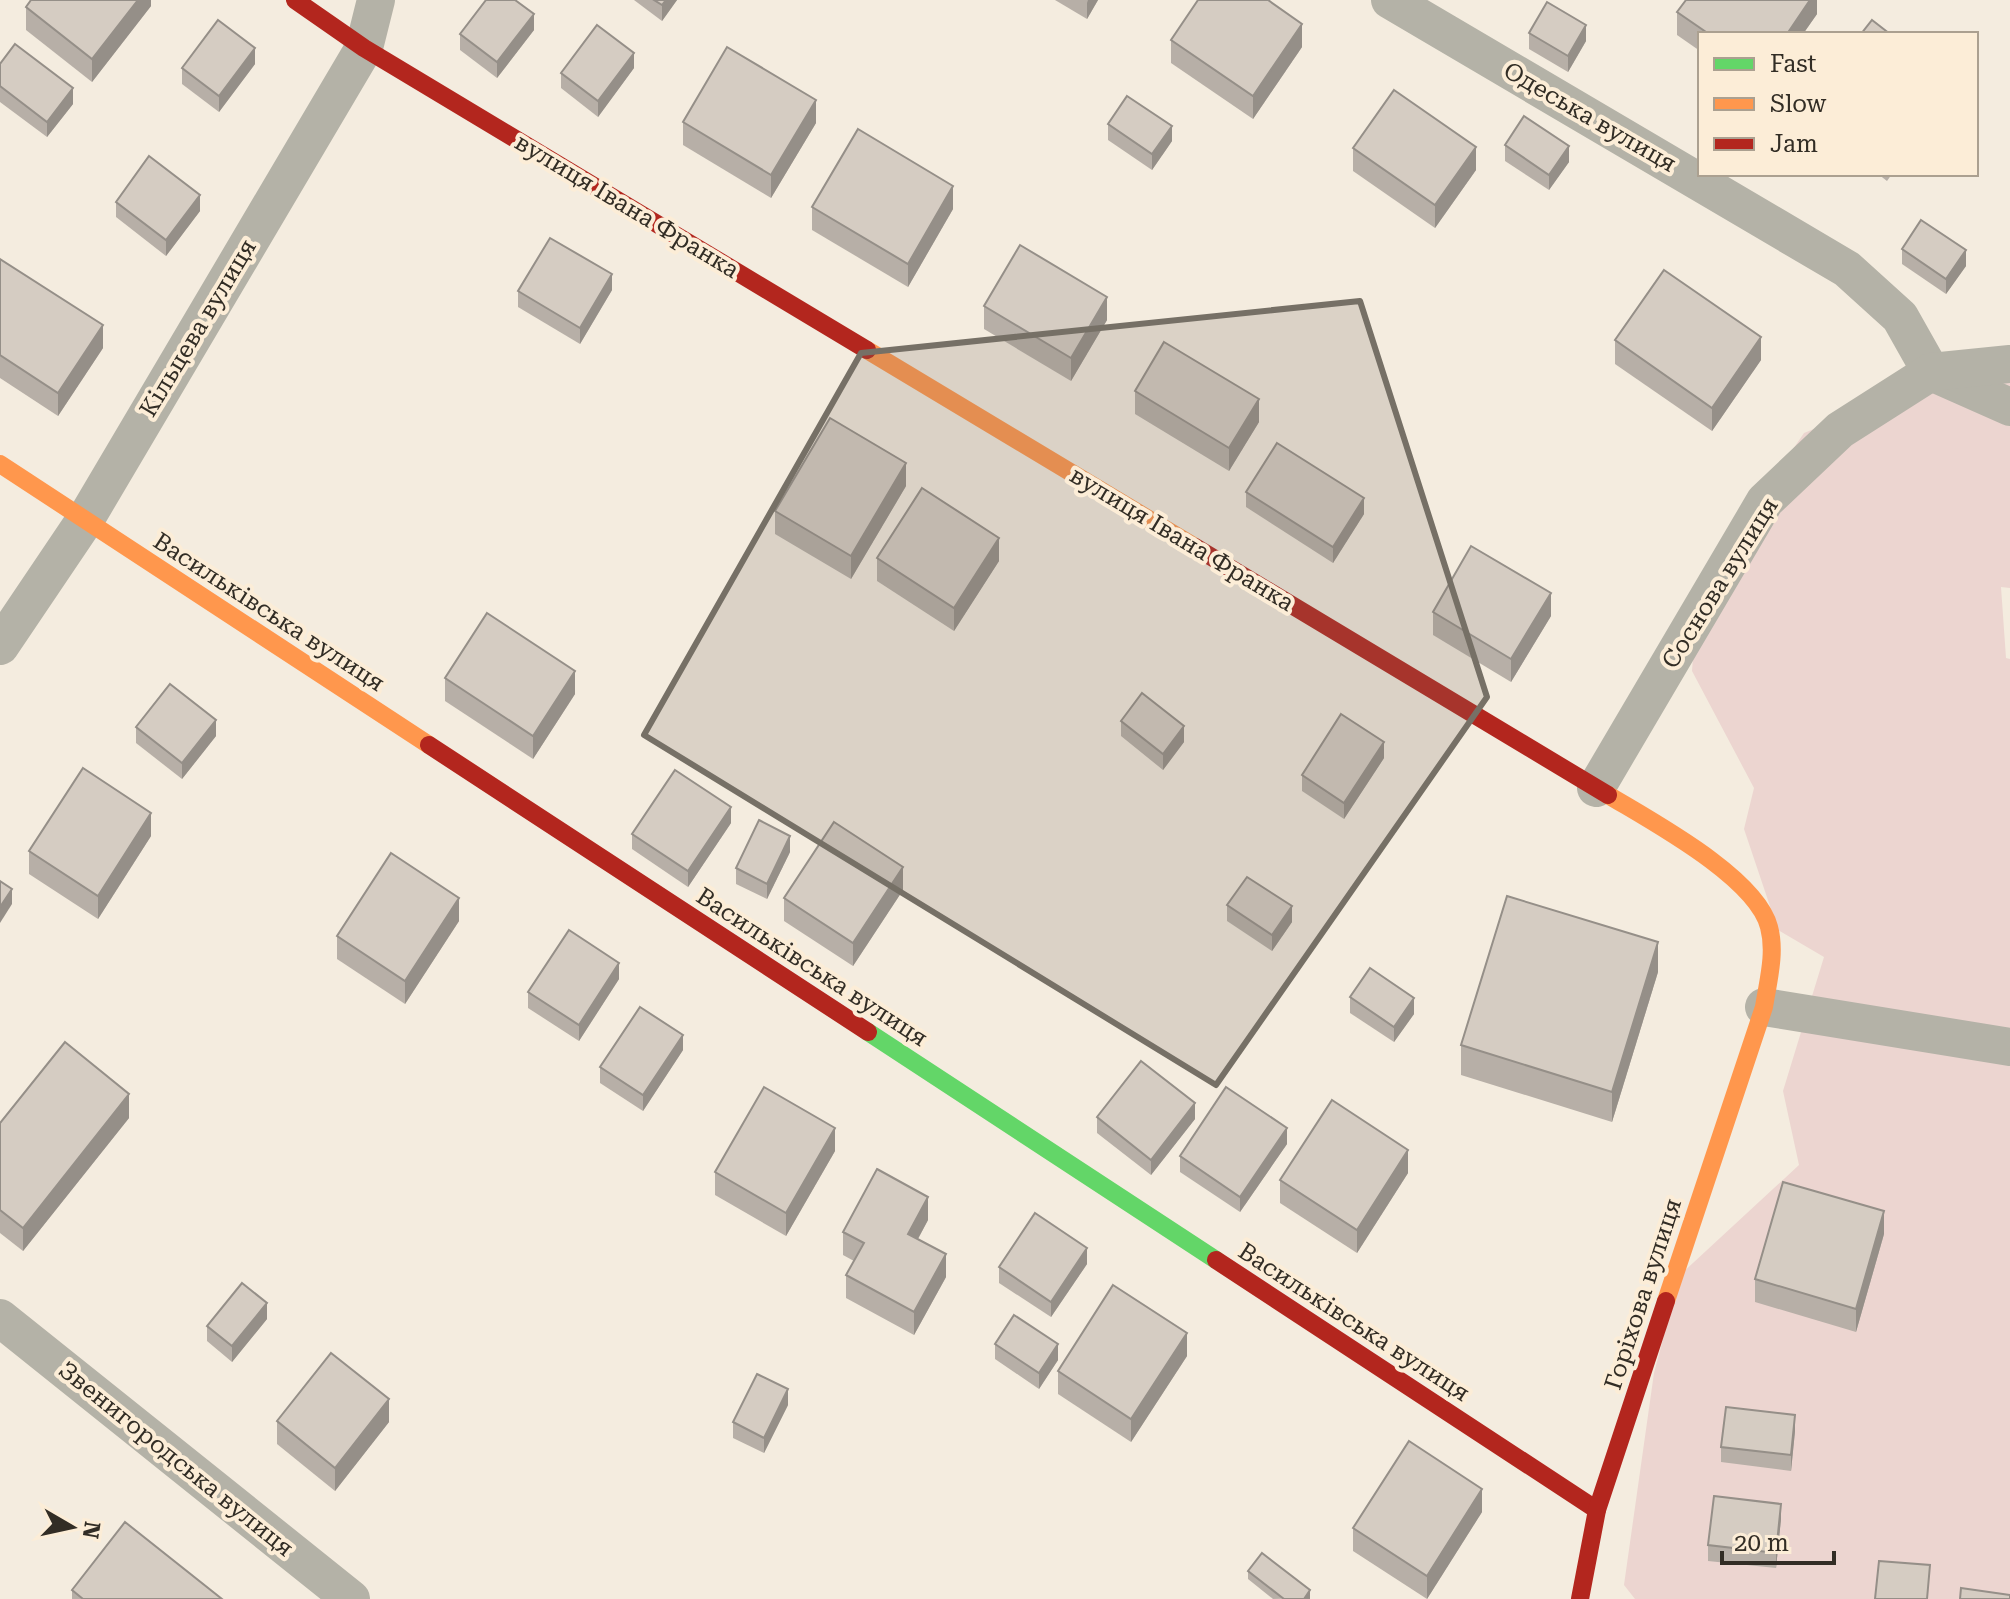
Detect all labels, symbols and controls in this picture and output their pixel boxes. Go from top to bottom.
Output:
legend [1698,32,1978,176]
text: Fast [1770,50,1817,78]
street label: Одеська вулиця [1499,56,1681,178]
text: Slow [1770,90,1827,118]
street label: вулиця Івана Франка [510,128,744,284]
text: Jam [1770,130,1818,158]
street label: Кільцева вулиця [134,234,262,422]
street label: вулиця Івана Франка [1065,461,1299,617]
street label: Соснова вулиця [1656,492,1784,674]
street label: Васильківська вулиця [148,527,390,697]
street label: Васильківська вулиця [691,882,933,1052]
street label: Горіхова вулиця [1599,1195,1687,1393]
street label: Васильківська вулиця [1233,1237,1475,1407]
street label: Звенигородська вулиця [53,1356,299,1562]
north arrow [32,1487,112,1567]
scale bar [1722,1515,1834,1565]
text: N [78,1520,105,1540]
text: 20 m [1734,1529,1789,1557]

